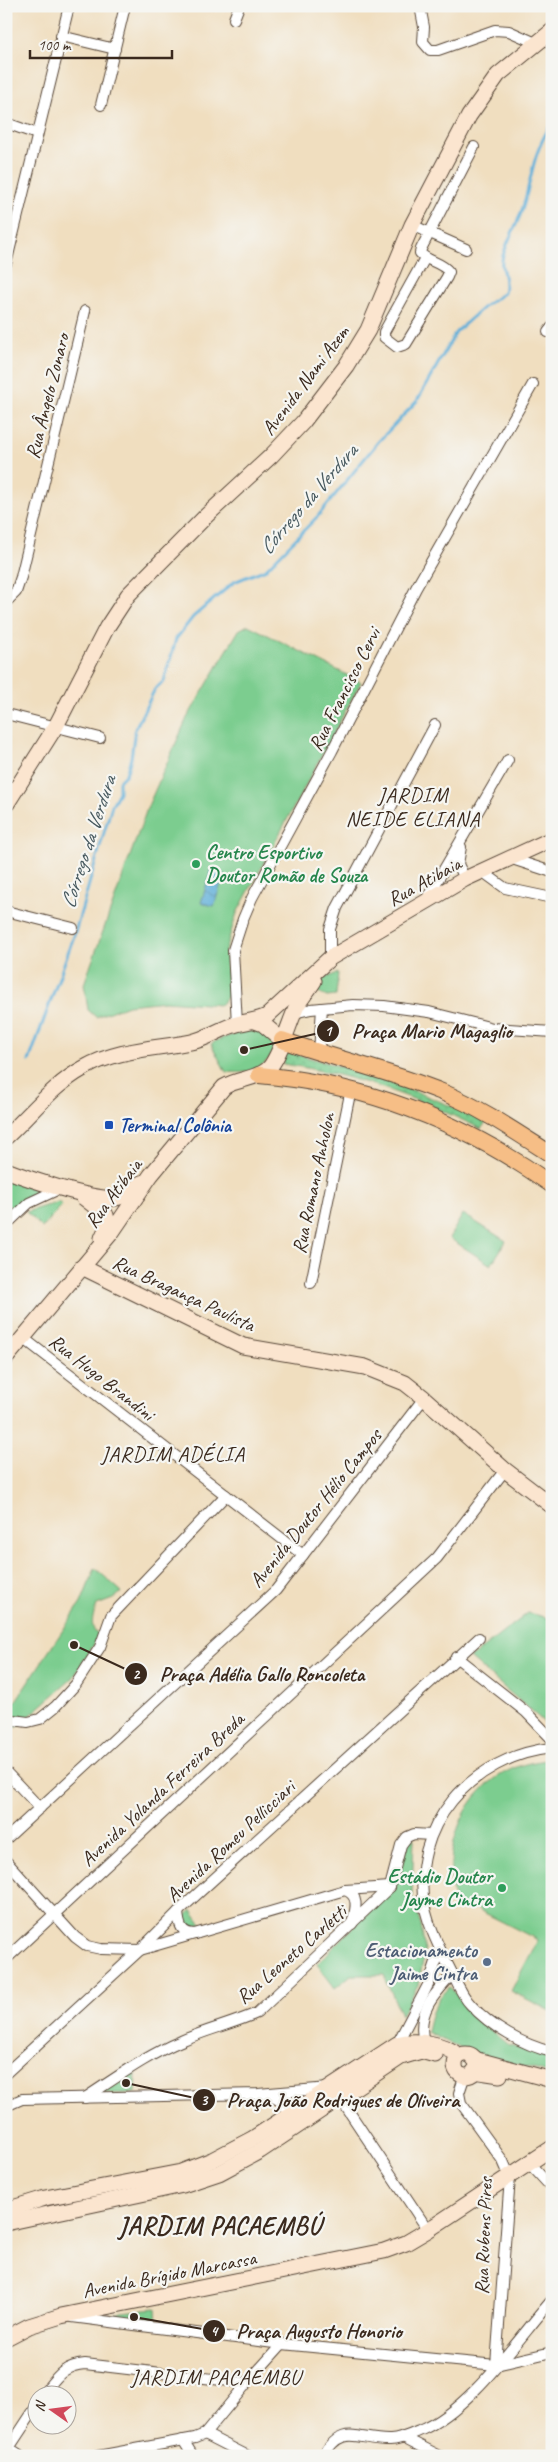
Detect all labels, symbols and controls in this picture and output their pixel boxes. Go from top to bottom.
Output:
scale bar [30,28,172,60]
text: 100 m [38,36,72,55]
street label: Avenida Nami Azem [256,320,355,440]
street label: Rua Ângelo Zonaro [20,329,76,461]
water label: Córrego da Verdura [253,437,364,559]
street label: Rua Francisco Cervi [303,622,387,755]
water label: Córrego da Verdura [54,770,122,911]
district label: JARDIM NEIDE ELIANA [346,782,481,832]
place label: Centro Esportivo Doutor Romão de Souza [206,840,369,888]
street label: Rua Atibaia [383,850,467,912]
marker: Centro Esportivo Doutor Romão de Souza [190,858,202,870]
callout: Praça Mario Magaglio [316,1013,522,1049]
text: Praça Mario Magaglio [352,1018,515,1044]
text: 1 [325,1022,334,1041]
street label: Rua Romano Anholon [286,1110,341,1256]
place label: Terminal Colônia [119,1113,233,1138]
marker: Terminal Colônia [103,1119,115,1131]
street label: Rua Atibaia [79,1152,149,1233]
street label: Rua Bragança Paulista [109,1250,261,1338]
street label: Rua Hugo Brandini [44,1328,161,1428]
street label: Avenida Doutor Hélio Campos [244,1422,388,1593]
district label: JARDIM ADÉLIA [100,1441,245,1467]
callout: Praça Adélia Gallo Roncoleta [123,1656,375,1692]
text: Praça Adélia Gallo Roncoleta [160,1661,366,1687]
text: 2 [133,1665,141,1684]
street label: Avenida Yolanda Ferreira Breda [75,1706,251,1872]
street label: Avenida Romeu Pellicciari [160,1773,302,1908]
place label: Estádio Doutor Jayme Cintra [387,1864,495,1912]
marker: Estádio Doutor Jayme Cintra [496,1882,508,1894]
street label: Rua Leoneto Carletti [231,1898,354,2009]
place label: Estacionamento Jaime Cintra [365,1938,479,1986]
marker: Estacionamento Jaime Cintra [481,1956,493,1968]
callout: Praça João Rodrigues de Oliveira [192,2082,469,2118]
text: Praça João Rodrigues de Oliveira [227,2087,461,2113]
text: 3 [201,2091,209,2110]
street label: Rua Rubens Pires [469,2175,498,2295]
district label: JARDIM PACAEMBÚ [117,2210,325,2242]
street label: Avenida Brígido Marcassa [80,2245,260,2304]
callout: Praça Augusto Honorio [201,2313,412,2349]
text: Praça Augusto Honorio [236,2318,404,2344]
text: 4 [211,2322,220,2341]
district label: JARDIM PACAEMBU [130,2364,304,2390]
north arrow [28,2384,78,2434]
text: N [31,2398,50,2413]

